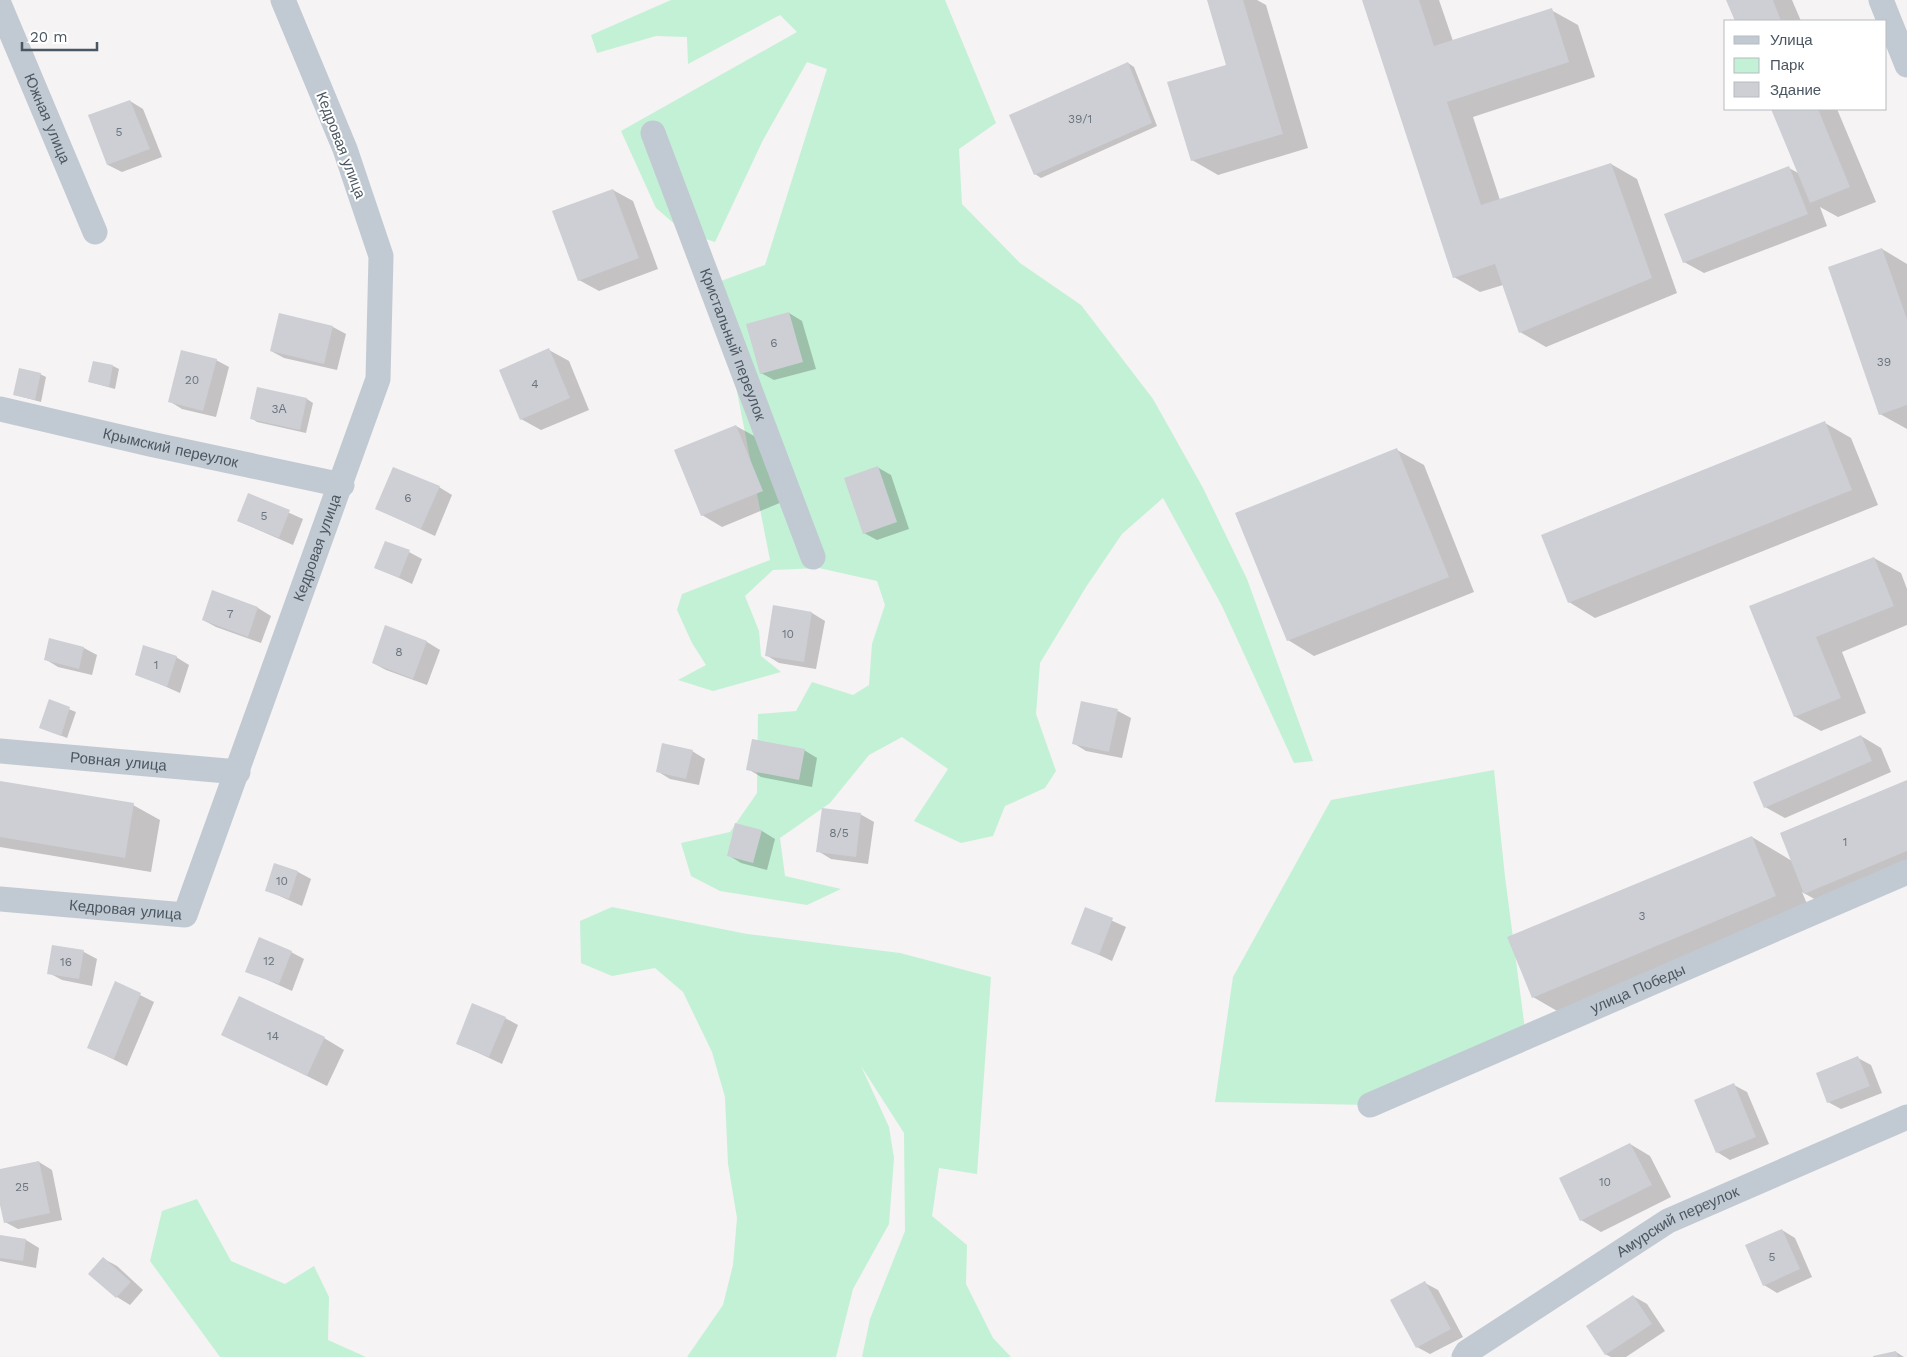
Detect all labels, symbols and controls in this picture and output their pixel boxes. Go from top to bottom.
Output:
scale bar [22,20,98,52]
legend [1724,20,1887,110]
text: 20 m [30,28,68,46]
text: Улица [1770,31,1813,49]
text: Парк [1770,56,1804,74]
street label: Южная улица [20,71,74,167]
text: Здание [1770,81,1821,99]
street label: Кедровая улица [312,89,370,201]
house number: 39/1 [1068,112,1092,126]
house number: 5 [116,125,123,139]
street label: Кристальный переулок [696,266,770,423]
house number: 6 [770,336,778,350]
house number: 39 [1877,355,1891,369]
house number: 20 [185,373,199,387]
house number: 4 [531,377,539,391]
house number: 3А [272,402,287,416]
street label: Крымский переулок [101,424,240,472]
street label: Кедровая улица [290,491,345,604]
house number: 6 [404,491,412,505]
house number: 5 [261,509,268,523]
house number: 7 [227,607,234,621]
house number: 10 [782,627,794,641]
house number: 8 [395,645,403,659]
house number: 1 [154,658,158,672]
street label: Ровная улица [70,748,168,775]
house number: 8/5 [829,826,849,840]
house number: 1 [1843,835,1847,849]
house number: 10 [276,874,288,888]
street label: Кедровая улица [69,896,183,924]
house number: 3 [1639,909,1646,923]
house number: 12 [263,954,275,968]
house number: 16 [60,955,72,969]
street label: улица Победы [1588,960,1688,1017]
house number: 14 [267,1029,279,1043]
house number: 10 [1599,1175,1611,1189]
house number: 25 [15,1180,29,1194]
street label: Амурский переулок [1613,1182,1742,1261]
house number: 5 [1769,1250,1776,1264]

